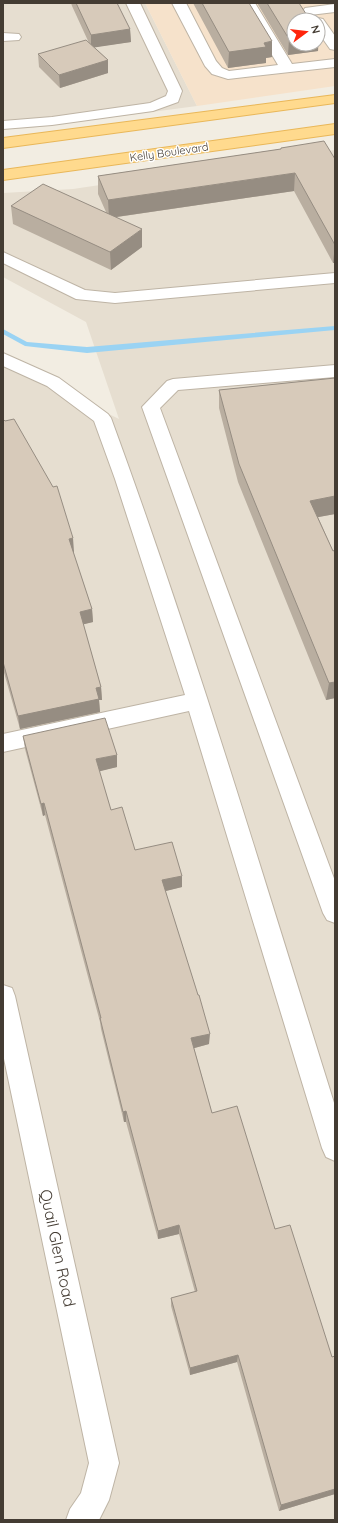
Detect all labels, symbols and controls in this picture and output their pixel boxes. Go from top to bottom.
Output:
north arrow [286,12,326,52]
text: N [308,24,323,35]
street label: Kelly Boulevard [129,140,209,164]
street label: Quail Glen Road [36,1187,80,1309]

